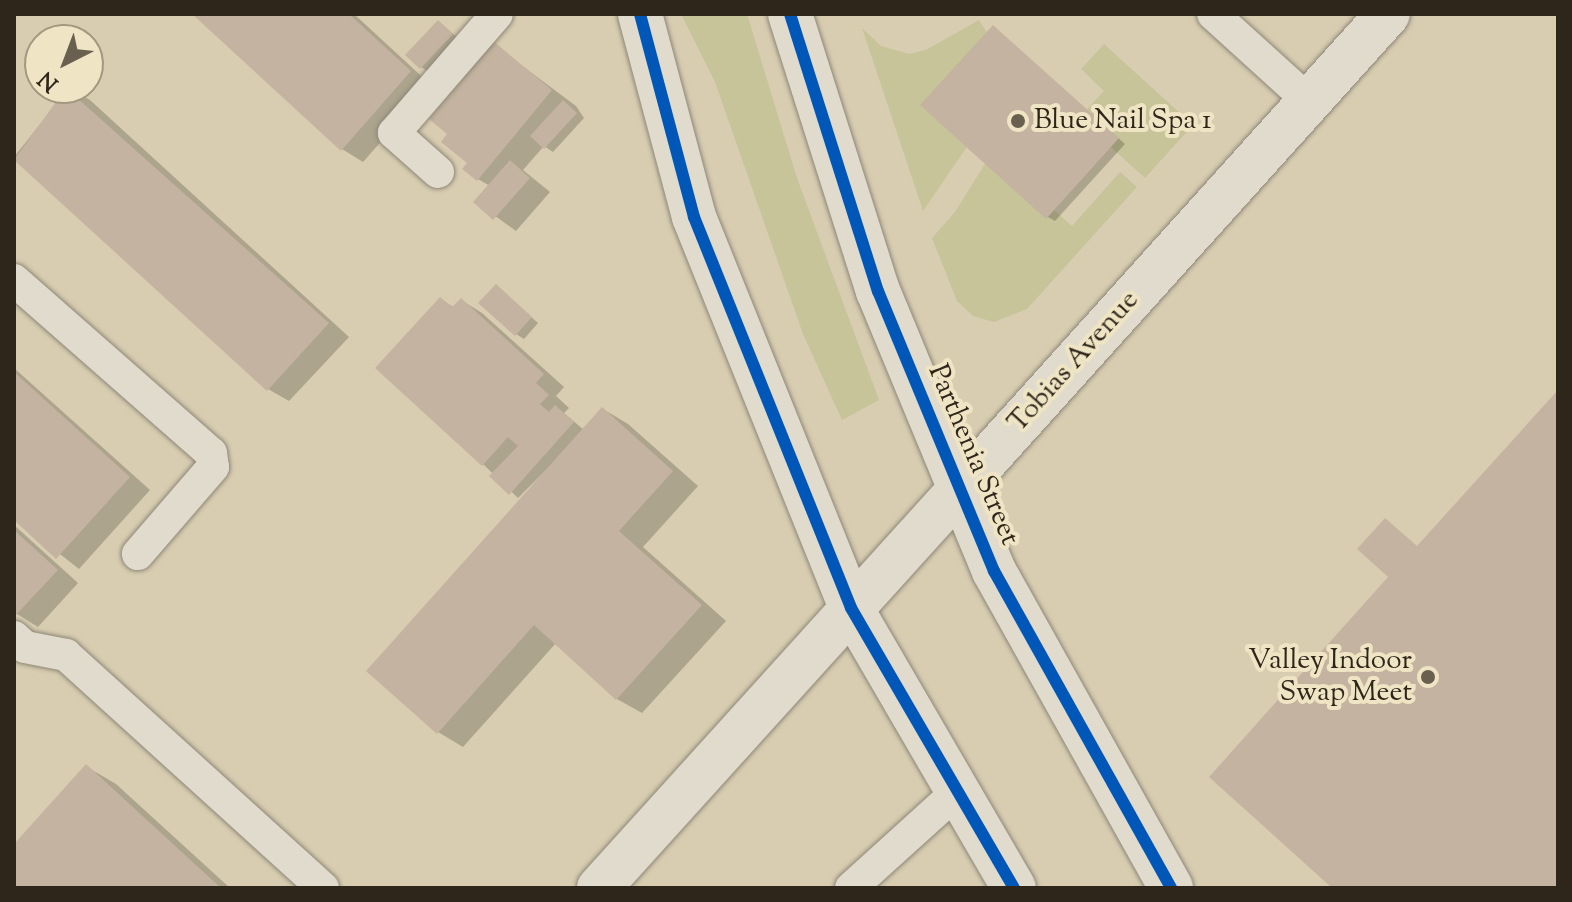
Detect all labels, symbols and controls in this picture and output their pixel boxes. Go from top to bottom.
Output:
north arrow [24,24,104,104]
text: N [32,63,67,98]
place label: Blue Nail Spa 1 [1034,104,1212,138]
marker: Blue Nail Spa 1 [1009,112,1027,130]
street label: Tobias Avenue [1002,284,1146,440]
street label: Parthenia Street [920,360,1026,550]
place label: Valley Indoor Swap Meet [1248,644,1412,710]
marker: Valley Indoor Swap Meet [1419,668,1437,686]

